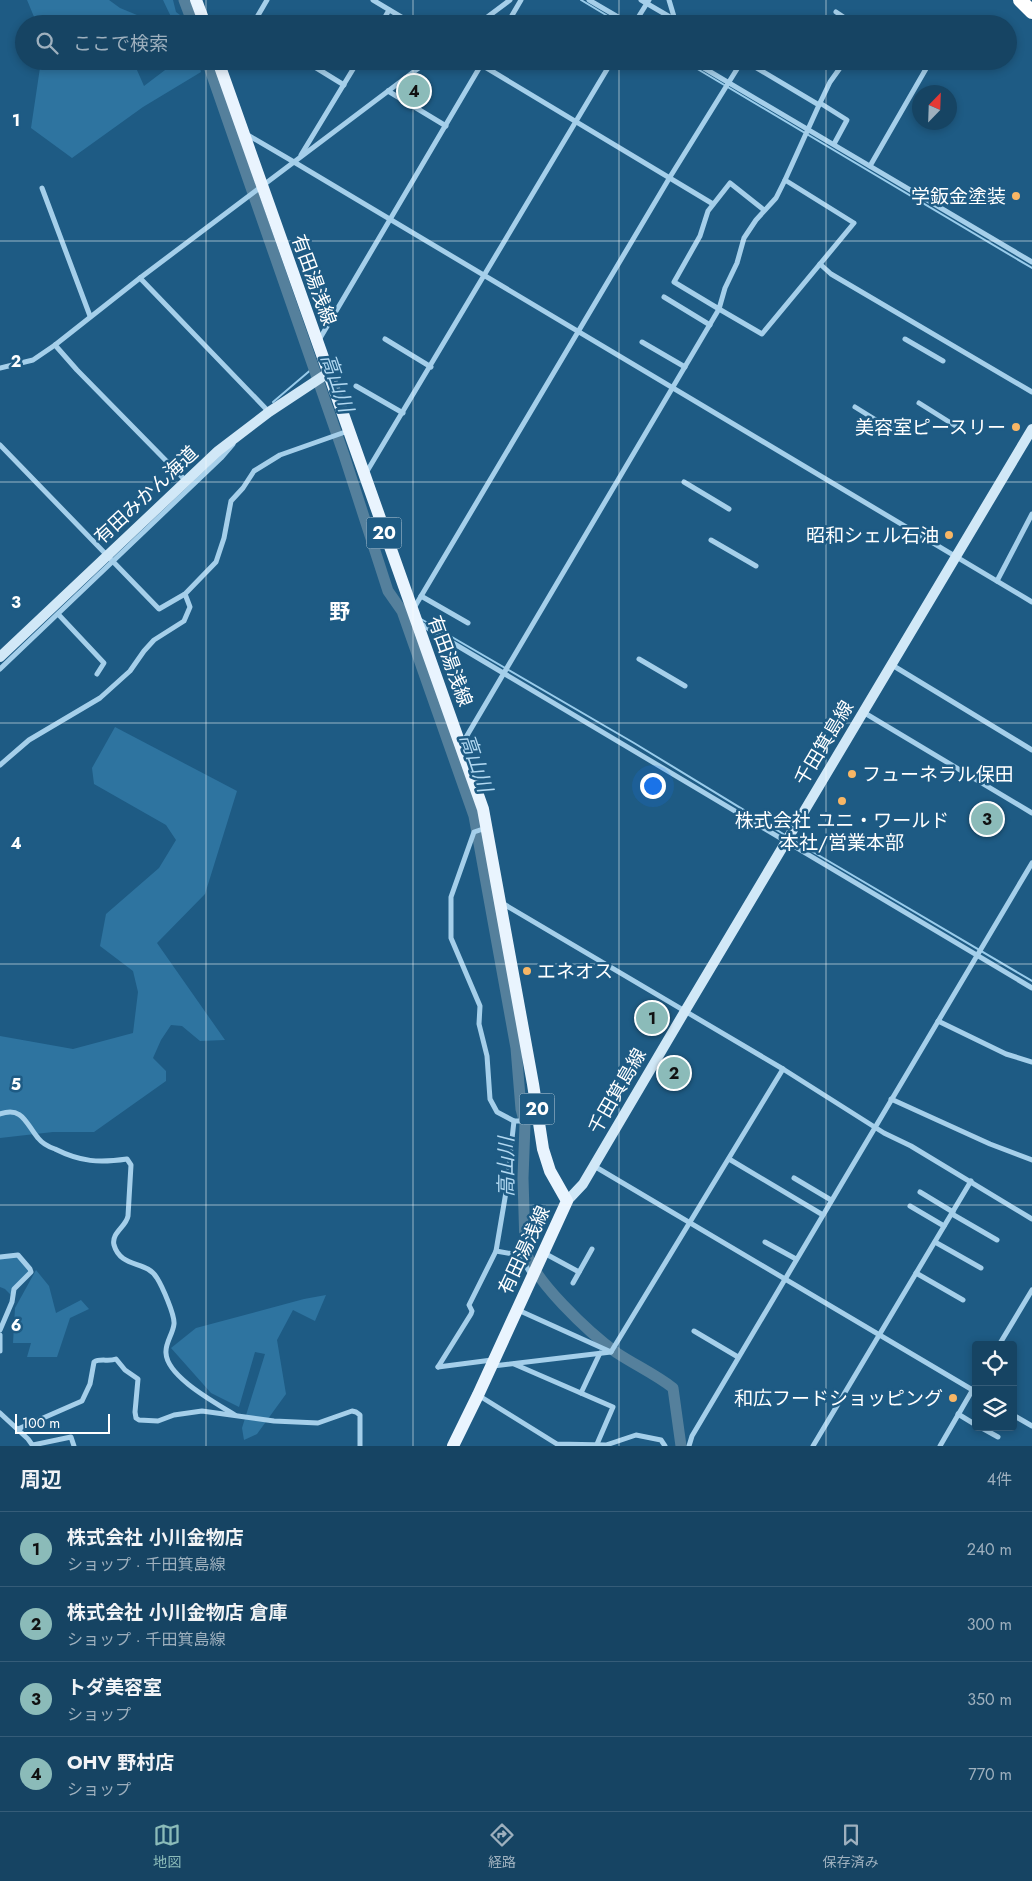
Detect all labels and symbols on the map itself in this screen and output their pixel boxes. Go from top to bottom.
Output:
pin: 4 [398,72,430,110]
north arrow [912,85,957,130]
text: 1 [12,109,20,132]
place label: 学鈑金塗装 [911,183,1006,210]
marker: 学鈑金塗装 [1010,190,1022,202]
street label: 有田湯浅線 [285,231,343,329]
text: 2 [11,350,21,373]
water label: 高山川 [314,350,361,418]
place label: 美容室ピースリー [855,414,1006,441]
marker: 美容室ピースリー [1010,421,1022,433]
street label: 有田みかん海道 [88,440,204,550]
road number: 20 [366,518,402,548]
place label: 昭和シェル石油 [806,522,939,549]
marker: 昭和シェル石油 [943,529,955,541]
text: 3 [11,591,21,614]
district label: 野 [330,597,351,627]
street label: 有田湯浅線 [421,612,479,710]
street label: 千田箕島線 [788,695,860,791]
water label: 高山川 [453,730,500,798]
place label: フューネラル保田 [862,761,1014,788]
marker: フューネラル保田 [846,768,858,780]
your location [640,773,666,799]
marker: 株式会社 ユニ・ワールド 本社/営業本部 [836,795,848,807]
pin: 3 [971,800,1003,838]
place label: 株式会社 ユニ・ワールド 本社/営業本部 [735,807,949,856]
text: 4 [10,832,22,855]
place label: エネオス [537,958,613,985]
marker: エネオス [521,965,533,977]
pin: 1 [636,999,668,1037]
street label: 千田箕島線 [582,1043,652,1139]
pin: 2 [658,1054,690,1092]
text: 5 [11,1073,21,1096]
road number: 20 [520,1094,554,1124]
water label: 高山川 [492,1135,521,1197]
street label: 有田湯浅線 [492,1201,556,1299]
text: 6 [11,1314,21,1337]
place label: 和広フードショッピング [734,1385,943,1412]
marker: 和広フードショッピング [947,1392,959,1404]
scale bar [15,1411,110,1434]

